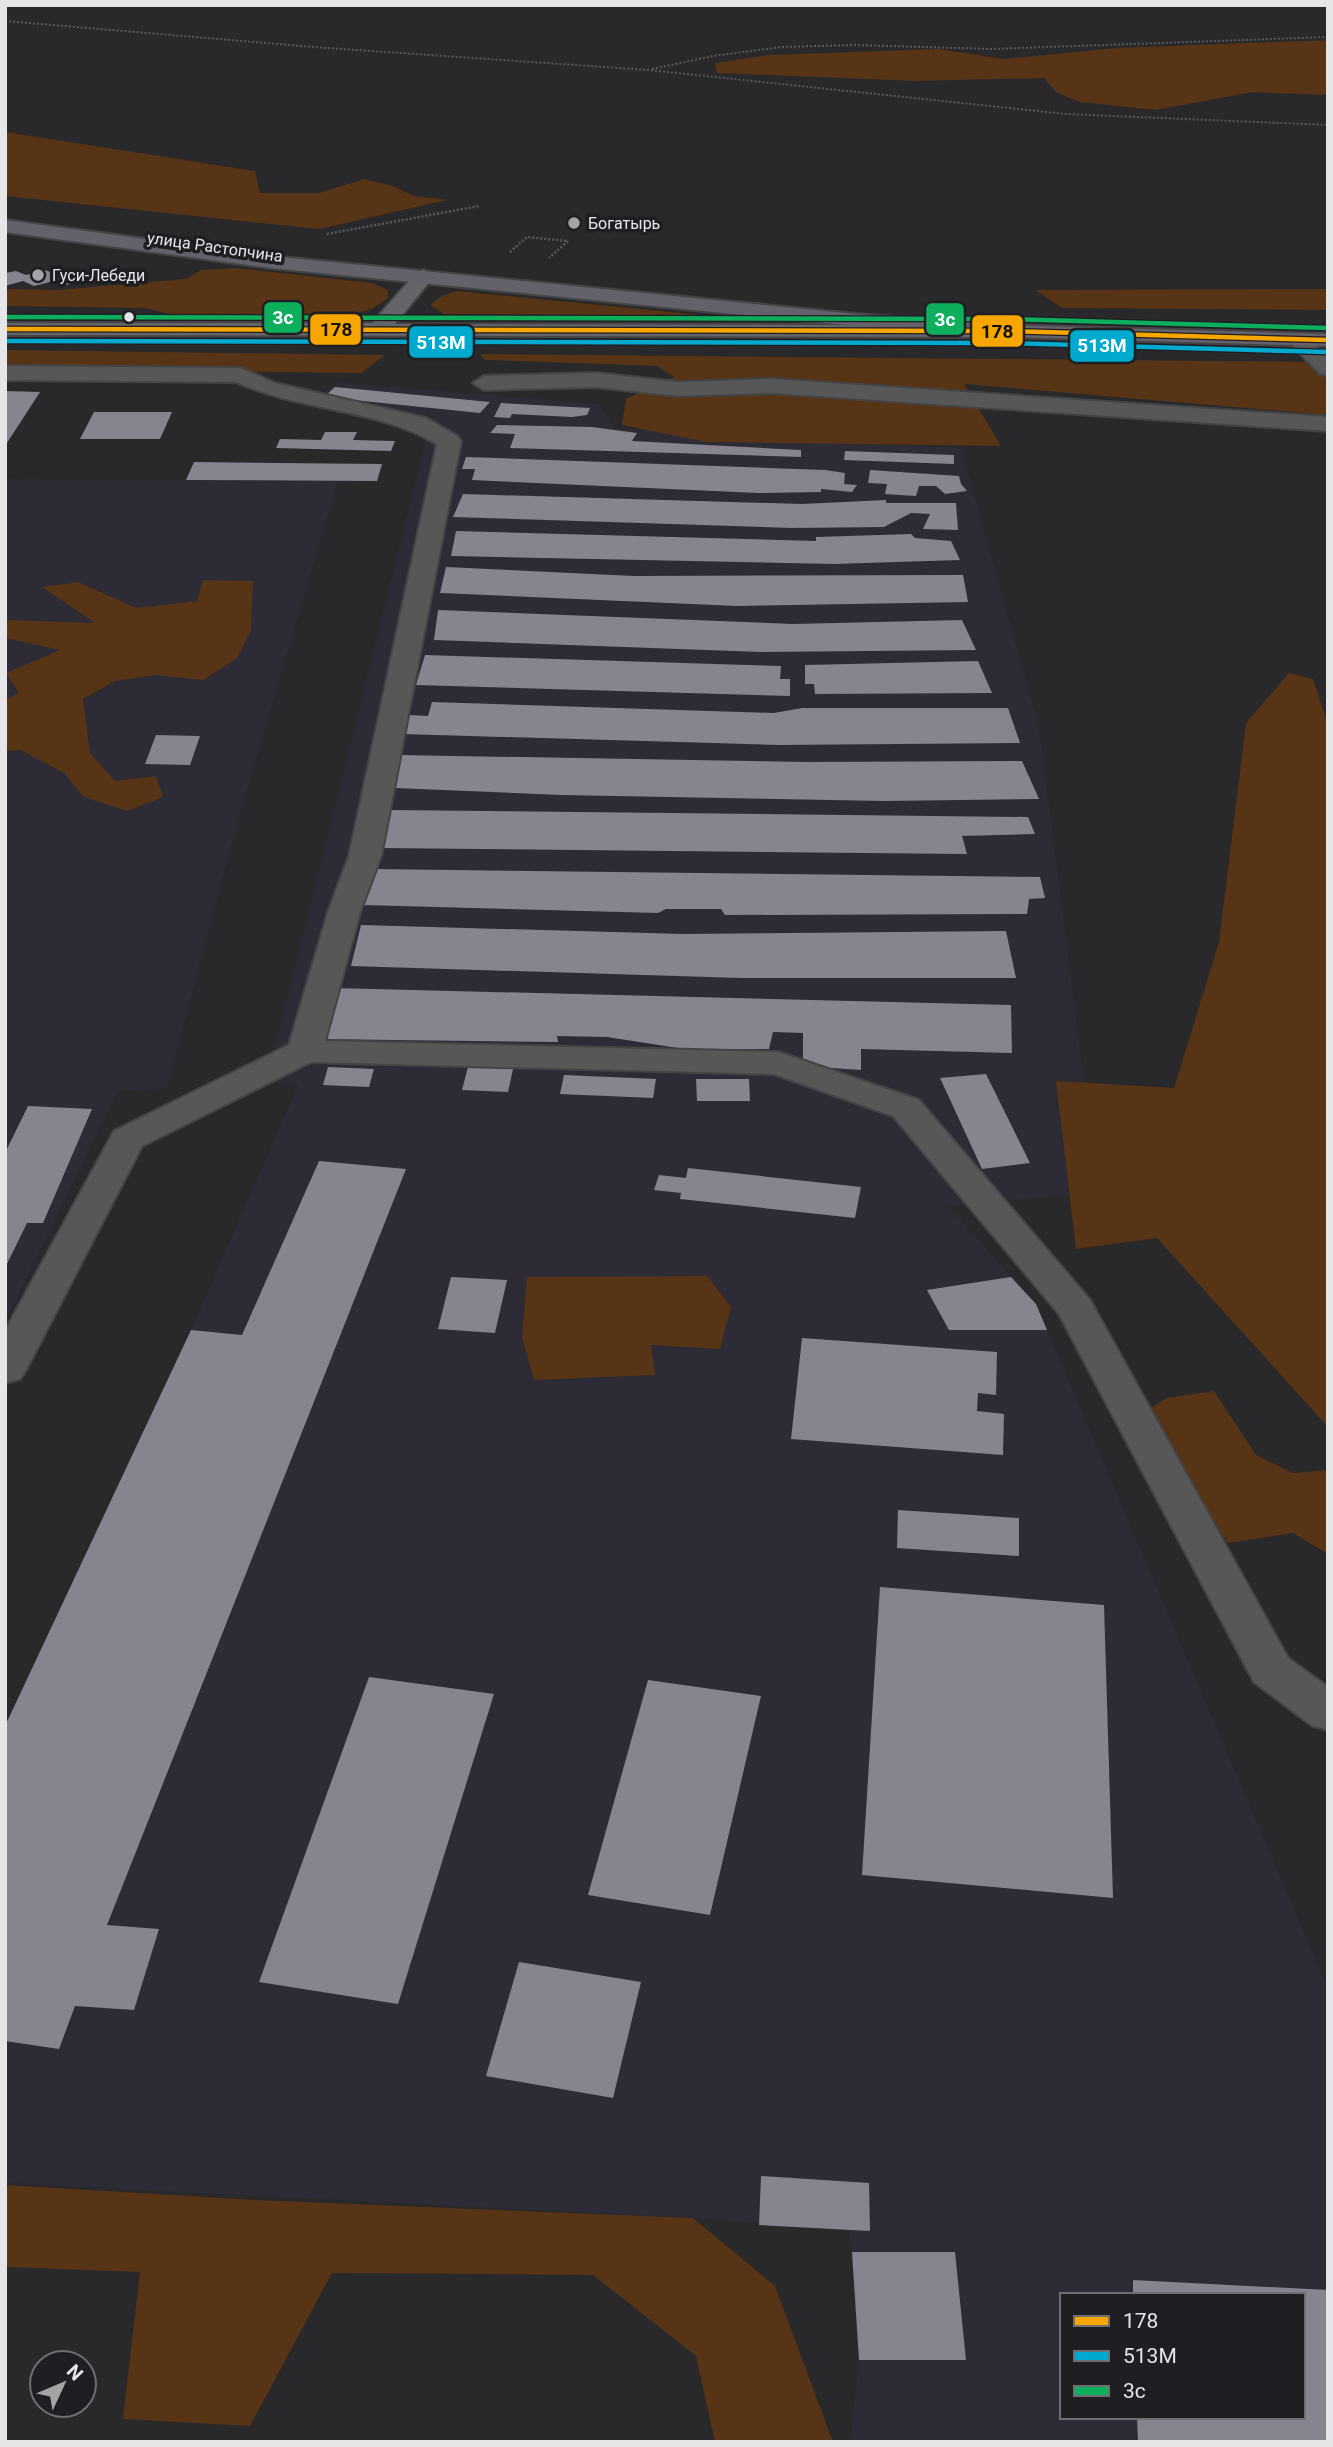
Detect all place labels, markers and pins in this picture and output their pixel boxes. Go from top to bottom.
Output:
place label: Богатырь [588,214,660,233]
marker: Богатырь [566,215,582,231]
place label: Гуси-Лебеди [52,266,145,285]
marker: Гуси-Лебеди [30,267,46,283]
unlabelled marker [122,310,136,324]

